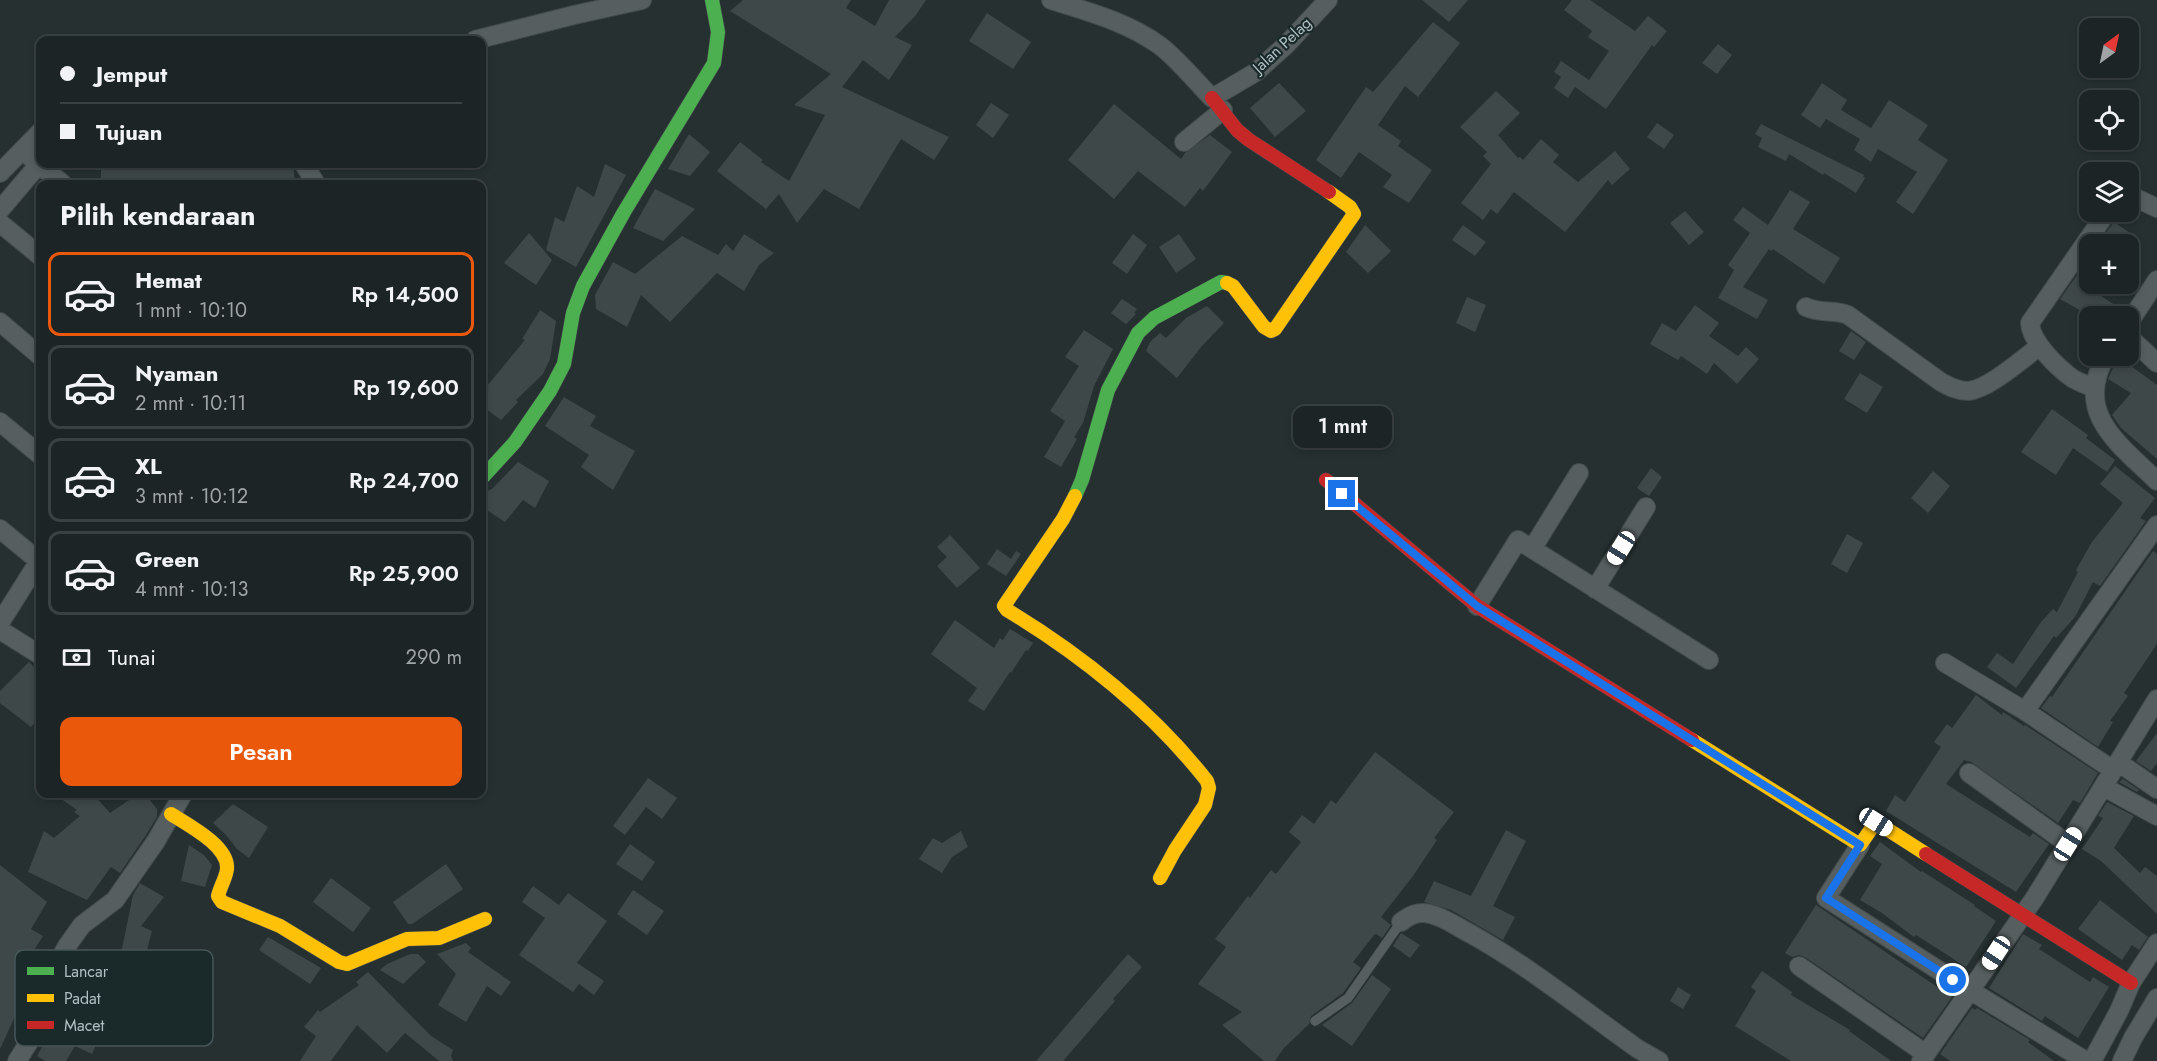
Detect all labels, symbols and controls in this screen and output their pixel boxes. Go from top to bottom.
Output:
street label: Jalan Pelag [1246,12,1317,80]
north arrow [2079,18,2139,78]
map controls [2079,18,2139,366]
text: Jemput [96,58,167,90]
button: locate [2079,90,2139,150]
text: Tujuan [96,116,162,148]
button: layers [2079,162,2139,222]
text: Pilih kendaraan [60,196,256,235]
button: + [2079,234,2139,294]
text: Hemat [135,264,202,296]
icon: car [63,267,117,321]
text: Rp 14,500 [351,278,459,310]
text: 1 mnt · 10:10 [135,296,247,325]
button: − [2079,306,2139,366]
text: Nyaman [135,357,218,389]
icon: car [63,360,117,414]
text: Rp 19,600 [353,371,459,403]
text: 2 mnt · 10:11 [135,389,246,418]
callout: 1 mnt [1292,407,1392,449]
text: 1 mnt [1318,412,1367,441]
text: XL [135,450,162,482]
icon: car [63,453,117,507]
text: Rp 24,700 [349,464,459,496]
route end [1328,480,1355,507]
text: 3 mnt · 10:12 [135,482,248,511]
car [1604,528,1638,568]
text: Green [135,543,199,575]
icon: car [63,546,117,600]
text: Rp 25,900 [349,557,459,589]
text: 4 mnt · 10:13 [135,575,248,604]
icon: cash [60,641,93,674]
text: Tunai [108,641,156,673]
text: 290 m [406,643,462,672]
button: Pesan [60,717,462,786]
car [1856,805,1896,839]
car [2051,824,2085,864]
car [1979,933,2013,973]
legend [15,950,213,1046]
text: Lancar [64,960,109,983]
route start [1939,966,1966,993]
text: Padat [64,987,101,1010]
text: Macet [64,1014,105,1037]

